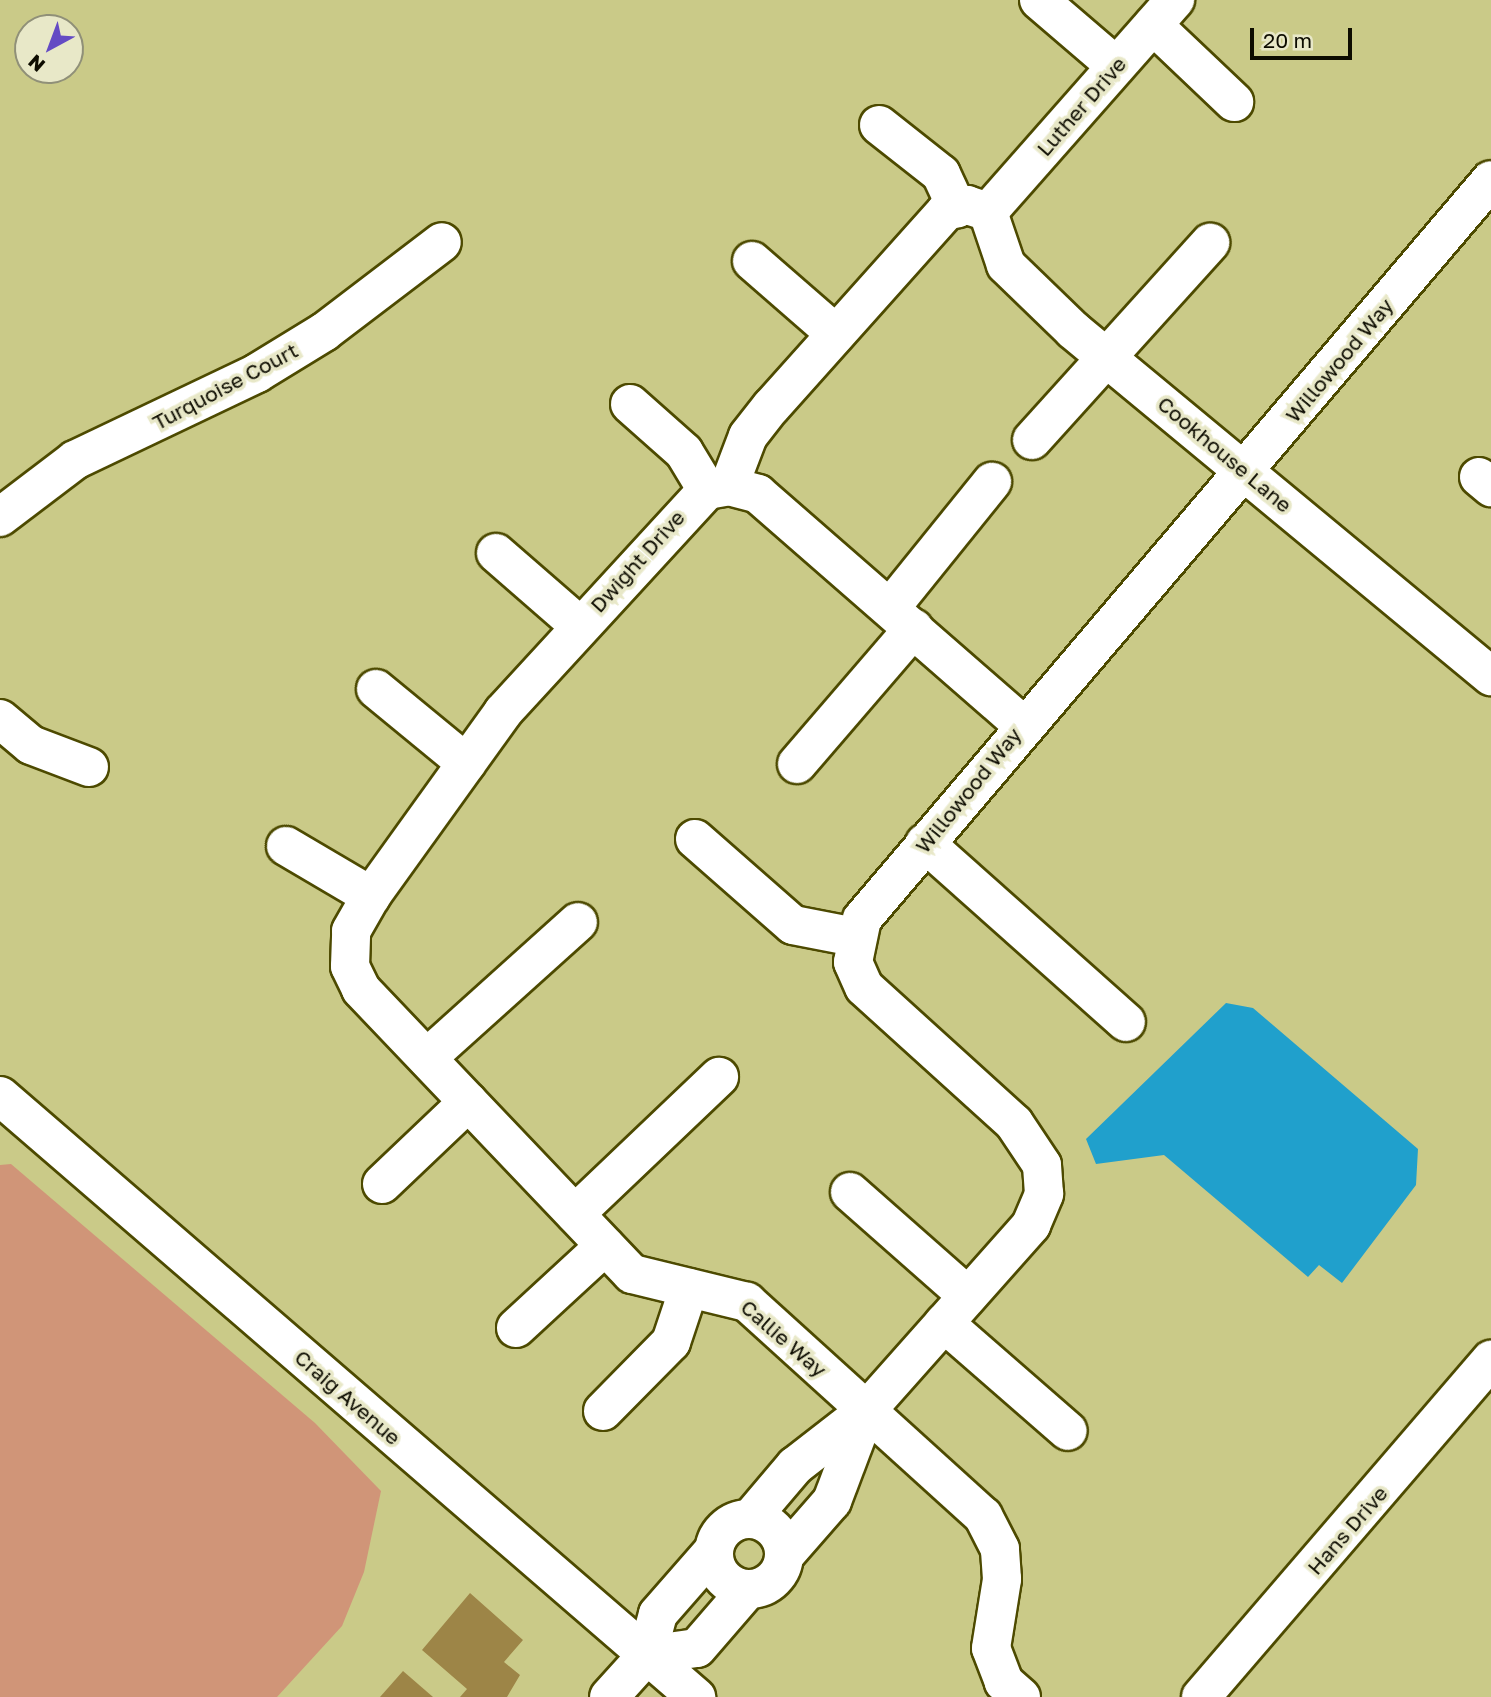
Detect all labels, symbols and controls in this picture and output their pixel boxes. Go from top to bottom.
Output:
north arrow [14,14,84,84]
scale bar [1253,14,1354,58]
text: 20 m [1263,27,1312,53]
text: N [23,50,49,77]
street label: Luther Drive [1031,51,1131,161]
street label: Willowood Way [1280,293,1398,427]
street label: Turquoise Court [148,337,302,435]
street label: Cookhouse Lane [1153,391,1297,517]
street label: Dwight Drive [585,505,689,617]
street label: Willowood Way [910,722,1026,858]
street label: Callie Way [736,1294,832,1382]
street label: Craig Avenue [290,1344,406,1450]
street label: Hans Drive [1302,1481,1392,1579]

